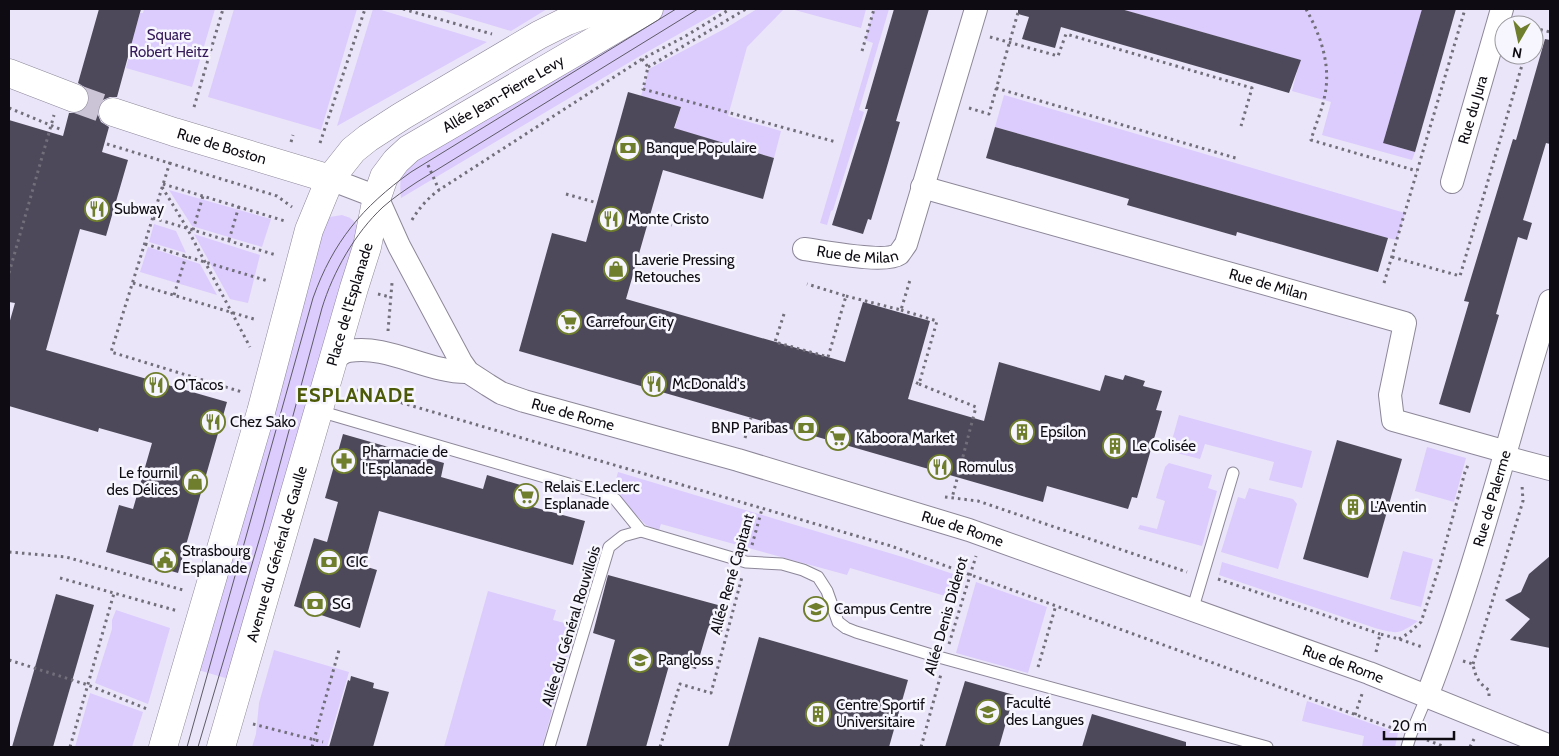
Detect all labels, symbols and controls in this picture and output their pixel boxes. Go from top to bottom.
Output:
north arrow [1494,15,1544,65]
park label: Square Robert Heitz [129,26,209,61]
text: N [1511,43,1523,63]
street label: Allée Jean-Pierre Levy [439,51,568,136]
street label: Rue du Jura [1454,73,1492,146]
street label: Rue de Boston [175,124,268,168]
bank icon: Banque Populaire [615,135,641,161]
place label: Banque Populaire [646,139,757,157]
restaurant icon: Subway [84,196,110,222]
place label: Subway [114,200,164,218]
restaurant icon: Monte Cristo [598,206,624,232]
place label: Monte Cristo [628,210,709,228]
street label: Place de l'Esplanade [323,241,377,368]
street label: Rue de Milan [815,242,900,267]
place label: Laverie Pressing Retouches [634,251,735,286]
shop icon: Laverie Pressing Retouches [603,256,629,282]
street label: Rue de Milan [1227,265,1310,304]
supermarket icon: Carrefour City [556,309,582,335]
place label: Carrefour City [586,313,674,331]
restaurant icon: McDonald's [641,371,667,397]
restaurant icon: O'Tacos [143,372,169,398]
place label: McDonald's [672,375,746,393]
place label: O'Tacos [174,376,224,394]
district label: ESPLANADE [297,383,415,407]
street label: Rue de Rome [530,395,617,435]
restaurant icon: Chez Sako [200,409,226,435]
place label: Chez Sako [230,413,296,431]
bank icon: BNP Paribas [793,415,819,441]
place label: BNP Paribas [711,419,788,437]
building icon: Epsilon [1009,419,1035,445]
place label: Epsilon [1040,423,1086,441]
supermarket icon: Kaboora Market [825,425,851,451]
place label: Kaboora Market [856,429,955,447]
building icon: Le Colisée [1102,433,1128,459]
place label: Le Colisée [1132,437,1196,455]
place label: Pharmacie de l'Esplanade [362,443,448,478]
pharmacy icon: Pharmacie de l'Esplanade [331,448,357,474]
street label: Rue de Palerme [1469,448,1515,549]
restaurant icon: Romulus [927,454,953,480]
place label: Romulus [958,458,1014,476]
place label: Le fournil des Délices [107,464,178,499]
street label: Avenue du Général de Gaulle [243,464,311,644]
shop icon: Le fournil des Délices [182,469,208,495]
place label: Relais E.Leclerc Esplanade [544,478,640,513]
supermarket icon: Relais E.Leclerc Esplanade [513,483,539,509]
building icon: L'Aventin [1340,494,1366,520]
place label: L'Aventin [1370,498,1427,516]
street label: Rue de Rome [919,507,1006,551]
street label: Allée René Capitant [706,512,758,636]
place label: Strasbourg Esplanade [182,542,251,577]
street label: Allée du Général Rouvillois [538,544,604,708]
public building icon: Strasbourg Esplanade [152,547,178,573]
bank icon: CIC [316,549,342,575]
place label: CIC [346,553,368,571]
street label: Allée Denis Diderot [921,555,971,677]
bank icon: SG [302,591,328,617]
place label: SG [332,595,351,613]
school or university icon: Campus Centre [803,596,829,622]
place label: Campus Centre [834,600,932,618]
street label: Rue de Rome [1300,641,1387,687]
school or university icon: Pangloss [627,647,653,673]
place label: Pangloss [658,651,714,669]
place label: Faculté des Langues [1006,694,1084,729]
place label: Centre Sportif Universitaire [836,696,925,731]
school or university icon: Faculté des Langues [975,699,1001,725]
building icon: Centre Sportif Universitaire [805,701,831,727]
scale bar [1384,708,1454,740]
text: 20 m [1392,717,1427,735]

